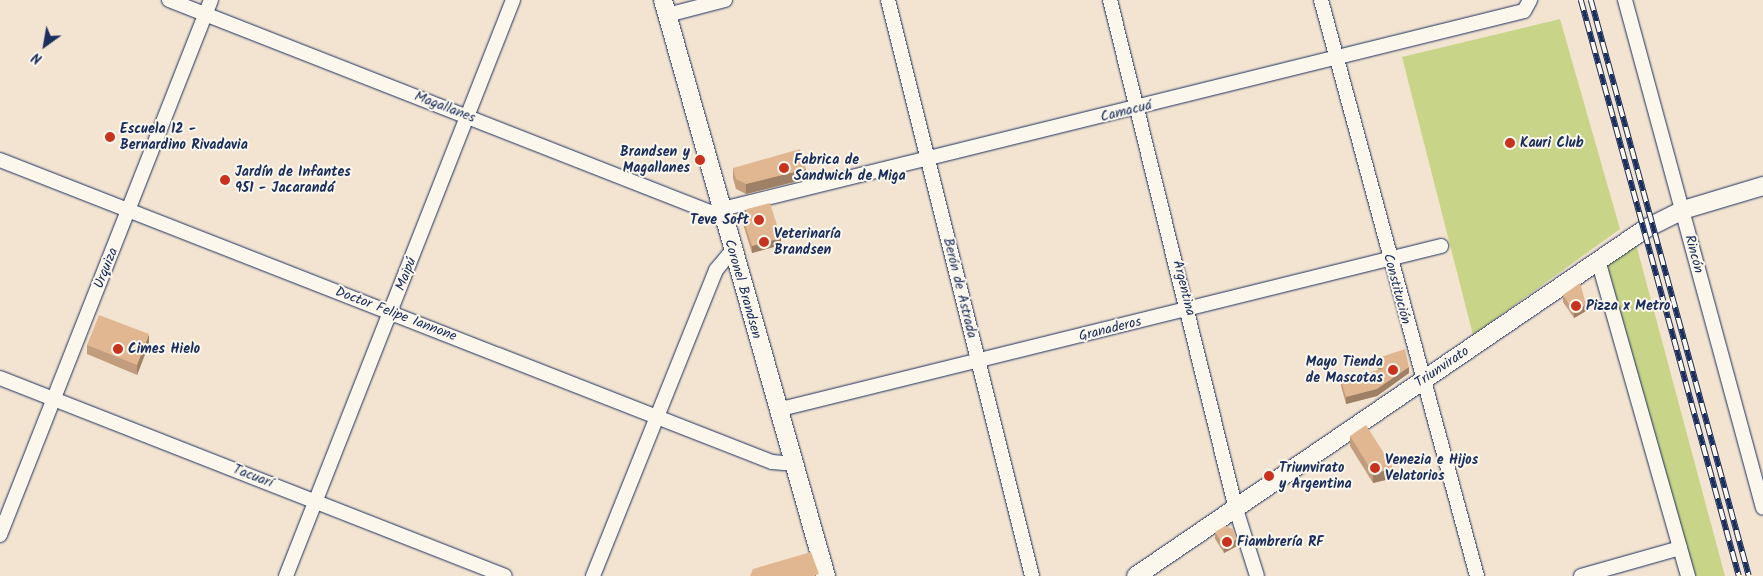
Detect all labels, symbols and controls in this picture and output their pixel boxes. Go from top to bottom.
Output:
north arrow [20,20,70,70]
text: N [27,46,47,69]
street label: Magallanes [412,88,478,126]
street label: Camacuá [1099,97,1153,125]
place label: Escuela 12 - Bernardino Rivadavia [120,121,248,154]
marker: Escuela 12 - Bernardino Rivadavia [104,131,116,143]
place label: Kauri Club [1520,135,1584,151]
marker: Kauri Club [1504,137,1516,149]
place label: Brandsen y Magallanes [620,144,690,176]
place label: Fabrica de Sandwich de Miga [794,152,906,184]
marker: Brandsen y Magallanes [694,154,706,166]
marker: Fabrica de Sandwich de Miga [778,162,790,174]
place label: Jardín de Infantes 951 - Jacarandá [235,164,351,196]
marker: Jardín de Infantes 951 - Jacarandá [219,174,231,186]
place label: Teve Soft [690,212,749,228]
marker: Teve Soft [753,214,765,226]
place label: Veterinaría Brandsen [774,226,841,258]
street label: Rincón [1681,233,1707,275]
marker: Veterinaría Brandsen [758,236,770,248]
street label: Berón de Astrada [939,236,981,340]
street label: Coronel Brandsen [721,237,765,341]
street label: Urquiza [90,245,122,291]
street label: Constitución [1380,252,1414,326]
street label: Maipú [392,255,420,293]
street label: Argentina [1169,259,1199,317]
street label: Doctor Felipe Iannone [333,283,459,345]
place label: Pizza x Metro [1586,298,1671,314]
marker: Pizza x Metro [1570,300,1582,312]
street label: Granaderos [1077,313,1143,345]
place label: Cimes Hielo [128,341,200,357]
marker: Cimes Hielo [112,343,124,355]
street label: Triunvirato [1412,343,1472,391]
place label: Mayo Tienda de Mascotas [1306,354,1383,387]
marker: Mayo Tienda de Mascotas [1387,364,1399,376]
place label: Venezia e Hijos Velatorios [1385,452,1478,484]
place label: Triunvirato y Argentina [1279,460,1352,492]
street label: Tacuarí [231,461,275,491]
marker: Venezia e Hijos Velatorios [1369,462,1381,474]
marker: Triunvirato y Argentina [1263,470,1275,482]
place label: Fiambrería RF [1237,534,1324,550]
marker: Fiambrería RF [1221,536,1233,548]

